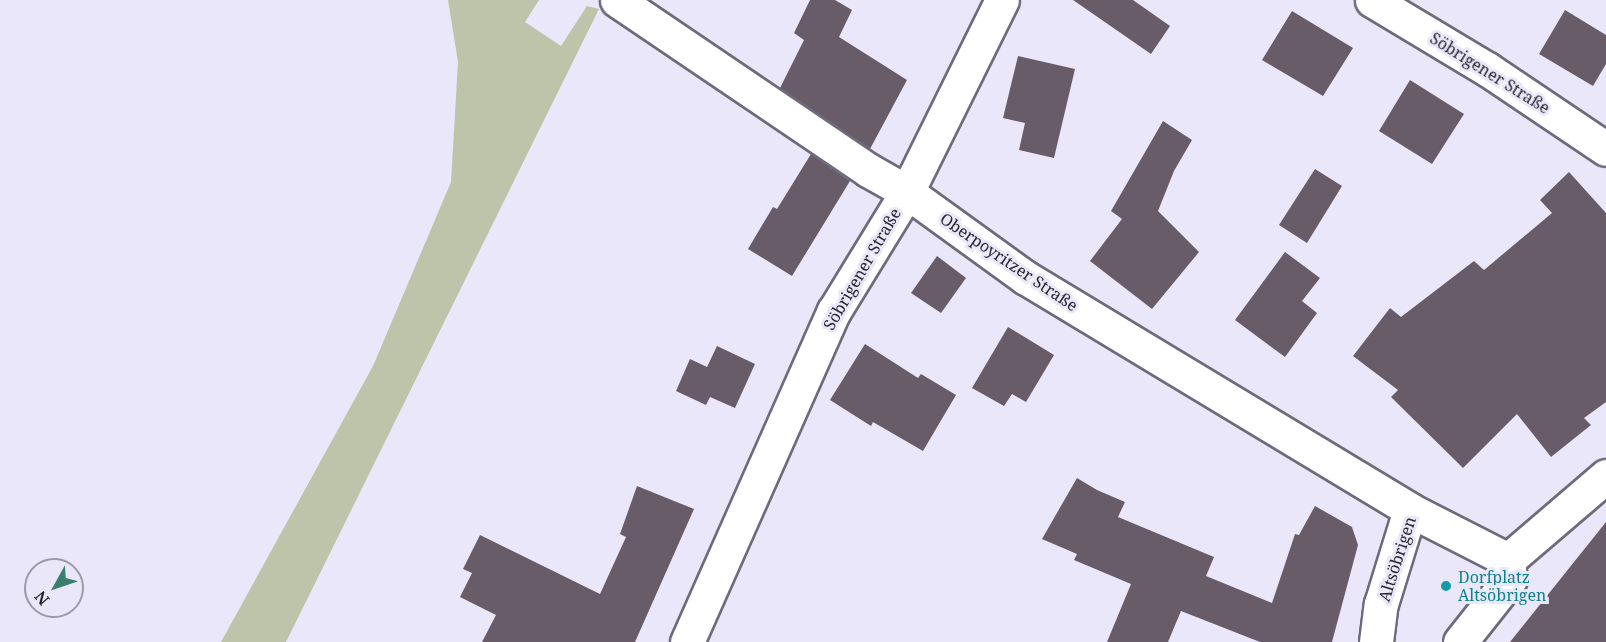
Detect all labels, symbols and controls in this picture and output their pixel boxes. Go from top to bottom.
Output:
street label: Söbrigener Straße [1427,28,1553,118]
street label: Söbrigener Straße [819,205,905,333]
street label: Oberpoyritzer Straße [937,209,1081,315]
street label: Altsöbrigen [1374,514,1420,604]
north arrow [24,558,84,618]
place label: Dorfplatz Altsöbrigen [1458,567,1546,605]
marker: Dorfplatz Altsöbrigen [1439,579,1453,593]
text: N [29,586,54,610]

